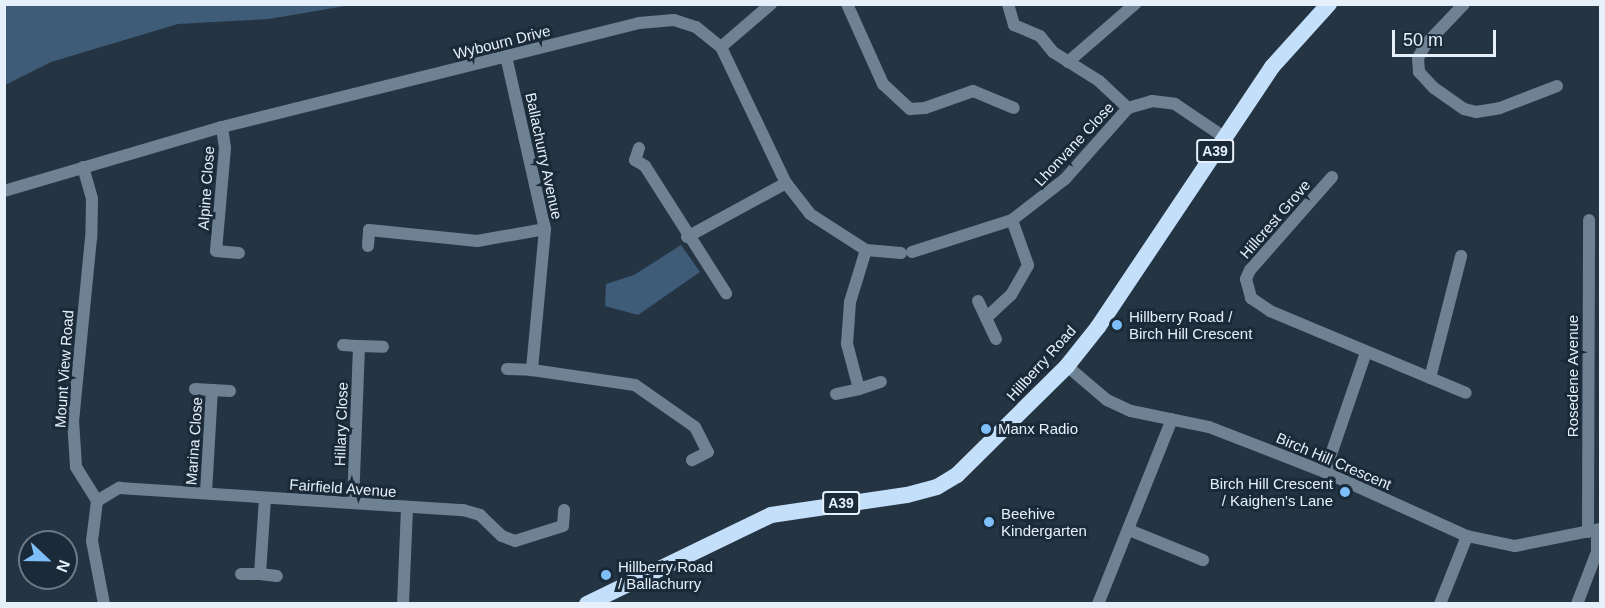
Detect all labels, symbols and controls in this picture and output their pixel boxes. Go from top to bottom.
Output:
scale bar [1395,18,1498,56]
street label: Wybourn Drive [452,21,552,63]
text: 50 m [1403,30,1443,50]
street label: Ballachurry Avenue [522,91,566,221]
street label: Lhonvane Close [1030,98,1118,190]
road number: A39 [1196,140,1234,162]
street label: Alpine Close [194,145,218,231]
street label: Hillcrest Grove [1236,176,1314,262]
place label: Hillberry Road / Birch Hill Crescent [1129,307,1252,342]
street label: Mount View Road [51,309,77,429]
street label: Rosedene Avenue [1564,314,1582,438]
marker: Hillberry Road / Birch Hill Crescent [1110,318,1124,332]
street label: Hillberry Road [1003,322,1079,404]
street label: Hillary Close [331,382,351,466]
street label: Marina Close [182,396,206,486]
place label: Manx Radio [998,420,1078,438]
marker: Manx Radio [979,422,993,436]
street label: Birch Hill Crescent [1274,429,1394,493]
place label: Birch Hill Crescent / Kaighen's Lane [1210,474,1333,509]
street label: Fairfield Avenue [288,475,398,501]
marker: Birch Hill Crescent / Kaighen's Lane [1338,485,1352,499]
road number: A39 [822,492,860,514]
place label: Beehive Kindergarten [1001,504,1087,539]
marker: Beehive Kindergarten [982,515,996,529]
north arrow [18,530,78,590]
place label: Hillberry Road / Ballachurry [618,557,713,592]
text: N [53,558,73,575]
marker: Hillberry Road / Ballachurry [599,568,613,582]

